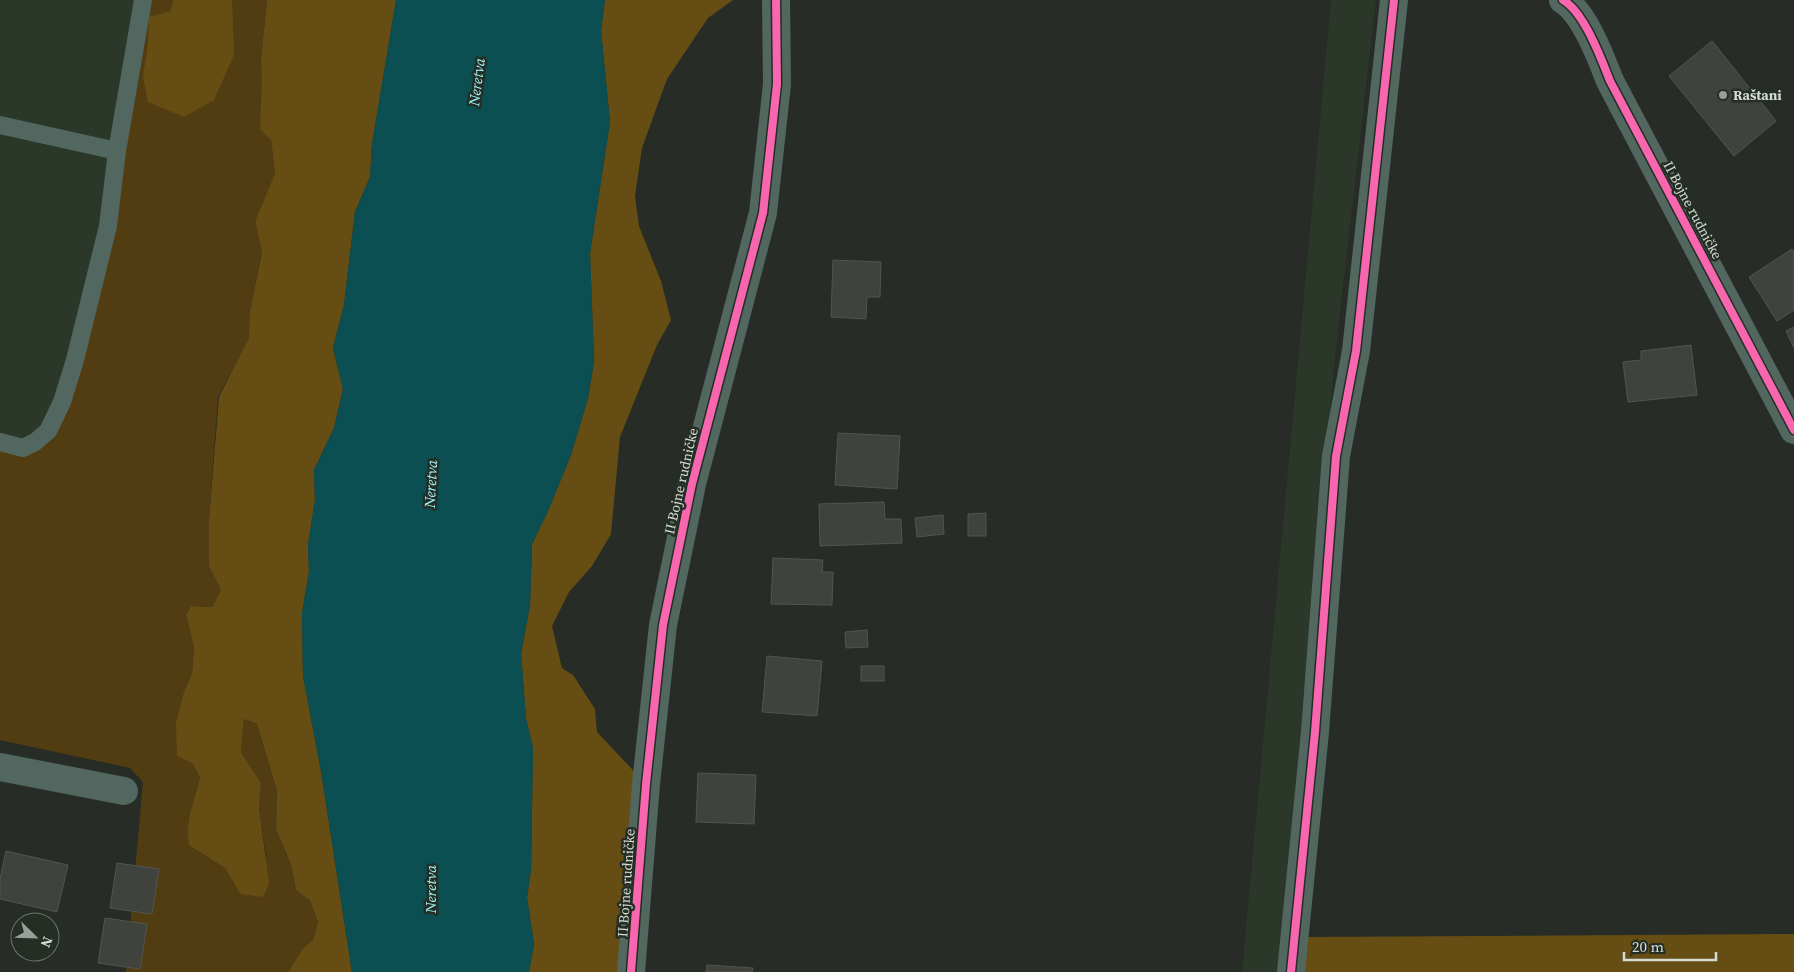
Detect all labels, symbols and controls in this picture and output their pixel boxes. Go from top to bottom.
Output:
water label: Neretva [463,57,490,108]
place label: Raštani [1733,85,1782,105]
marker: Raštani [1717,89,1729,101]
street label: II Bojne rudničke [1659,157,1727,263]
street label: II Bojne rudničke [659,426,703,536]
water label: Neretva [419,459,442,510]
street label: II Bojne rudničke [612,828,640,938]
water label: Neretva [420,865,441,914]
north arrow [10,912,60,962]
scale bar [1624,930,1716,962]
text: N [36,933,58,951]
text: 20 m [1632,936,1664,957]

